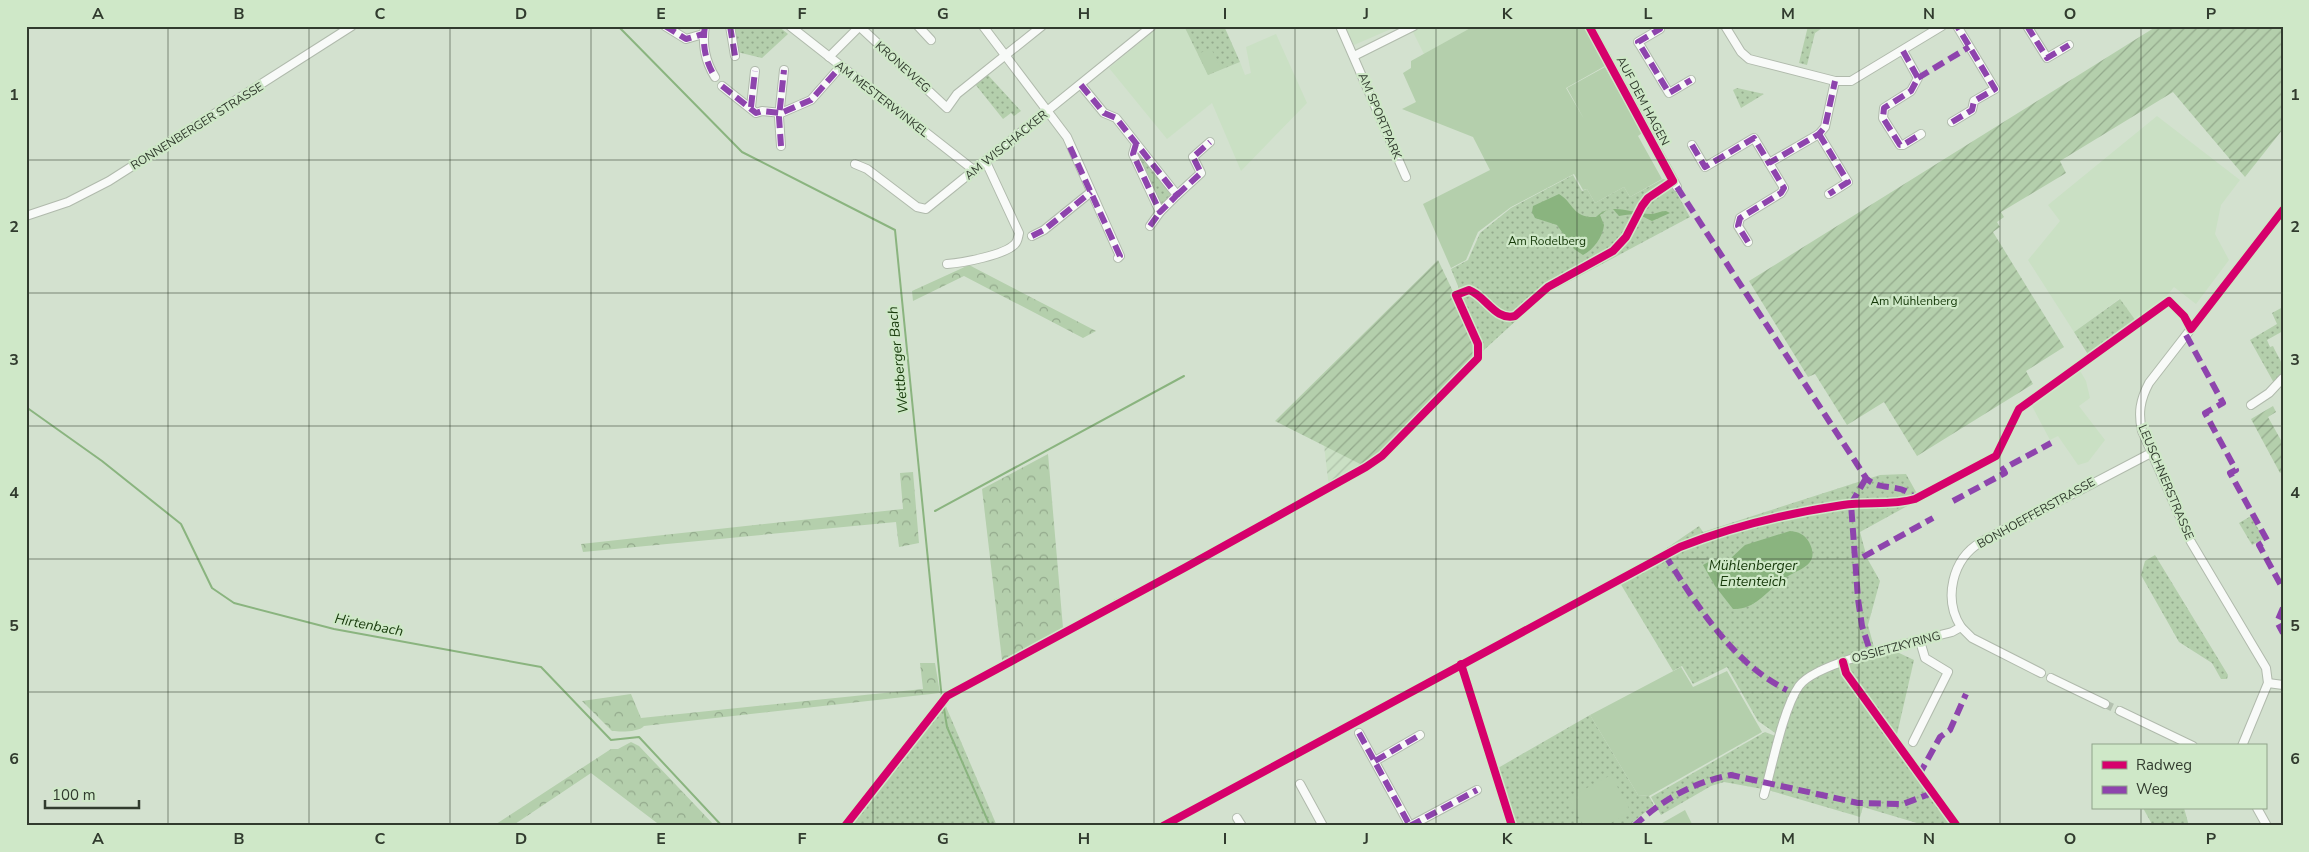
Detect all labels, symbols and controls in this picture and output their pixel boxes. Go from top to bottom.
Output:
text: A [92,3,104,25]
text: B [233,3,245,25]
text: C [375,3,386,25]
text: D [515,3,527,25]
text: E [656,3,666,25]
text: F [798,3,807,25]
text: G [937,3,949,25]
text: H [1078,3,1090,25]
text: I [1223,3,1227,25]
text: J [1362,3,1369,25]
text: K [1502,3,1514,25]
text: L [1644,3,1653,25]
text: M [1781,3,1795,25]
text: N [1923,3,1935,25]
text: O [2064,3,2076,25]
text: P [2206,3,2216,25]
street label: KRONEWEG [872,38,934,96]
street label: AUF DEM HAGEN [1613,54,1673,148]
street label: AM MESTERWINKEL [832,57,933,141]
street label: AM SPORTPARK [1355,70,1406,162]
street label: RONNENBERGER STRASSE [128,79,266,173]
text: 1 [9,84,19,106]
text: 1 [2290,84,2300,106]
street label: AM WISCHACKER [961,107,1051,183]
text: 2 [9,216,19,238]
text: 2 [2290,216,2300,238]
park label: Am Rodelberg [1508,233,1586,249]
park label: Am Mühlenberg [1870,293,1958,309]
water label: Wettberger Bach [883,305,913,415]
text: 3 [9,349,19,371]
text: 3 [2290,349,2300,371]
street label: LEUSCHNERSTRASSE [2135,422,2197,542]
street label: BONHOEFFERSTRASSE [1974,474,2098,552]
text: 4 [9,482,19,504]
text: 4 [2290,482,2300,504]
water label: Mühlenberger Ententeich [1709,556,1798,591]
water label: Hirtenbach [333,609,405,641]
text: 5 [9,615,19,637]
text: 5 [2290,615,2300,637]
street label: OSSIETZKYRING [1850,627,1942,667]
legend [2092,744,2266,810]
text: 6 [9,748,19,770]
text: 6 [2290,748,2300,770]
text: Radweg [2136,755,2192,775]
scale bar [45,777,139,809]
text: Weg [2136,779,2168,799]
text: 100 m [52,785,96,805]
text: A [92,828,104,850]
text: B [233,828,245,850]
text: C [375,828,386,850]
text: D [515,828,527,850]
text: E [656,828,666,850]
text: F [798,828,807,850]
text: G [937,828,949,850]
text: H [1078,828,1090,850]
text: I [1223,828,1227,850]
text: J [1362,828,1369,850]
text: K [1502,828,1514,850]
text: L [1644,828,1653,850]
text: M [1781,828,1795,850]
text: N [1923,828,1935,850]
text: O [2064,828,2076,850]
text: P [2206,828,2216,850]

